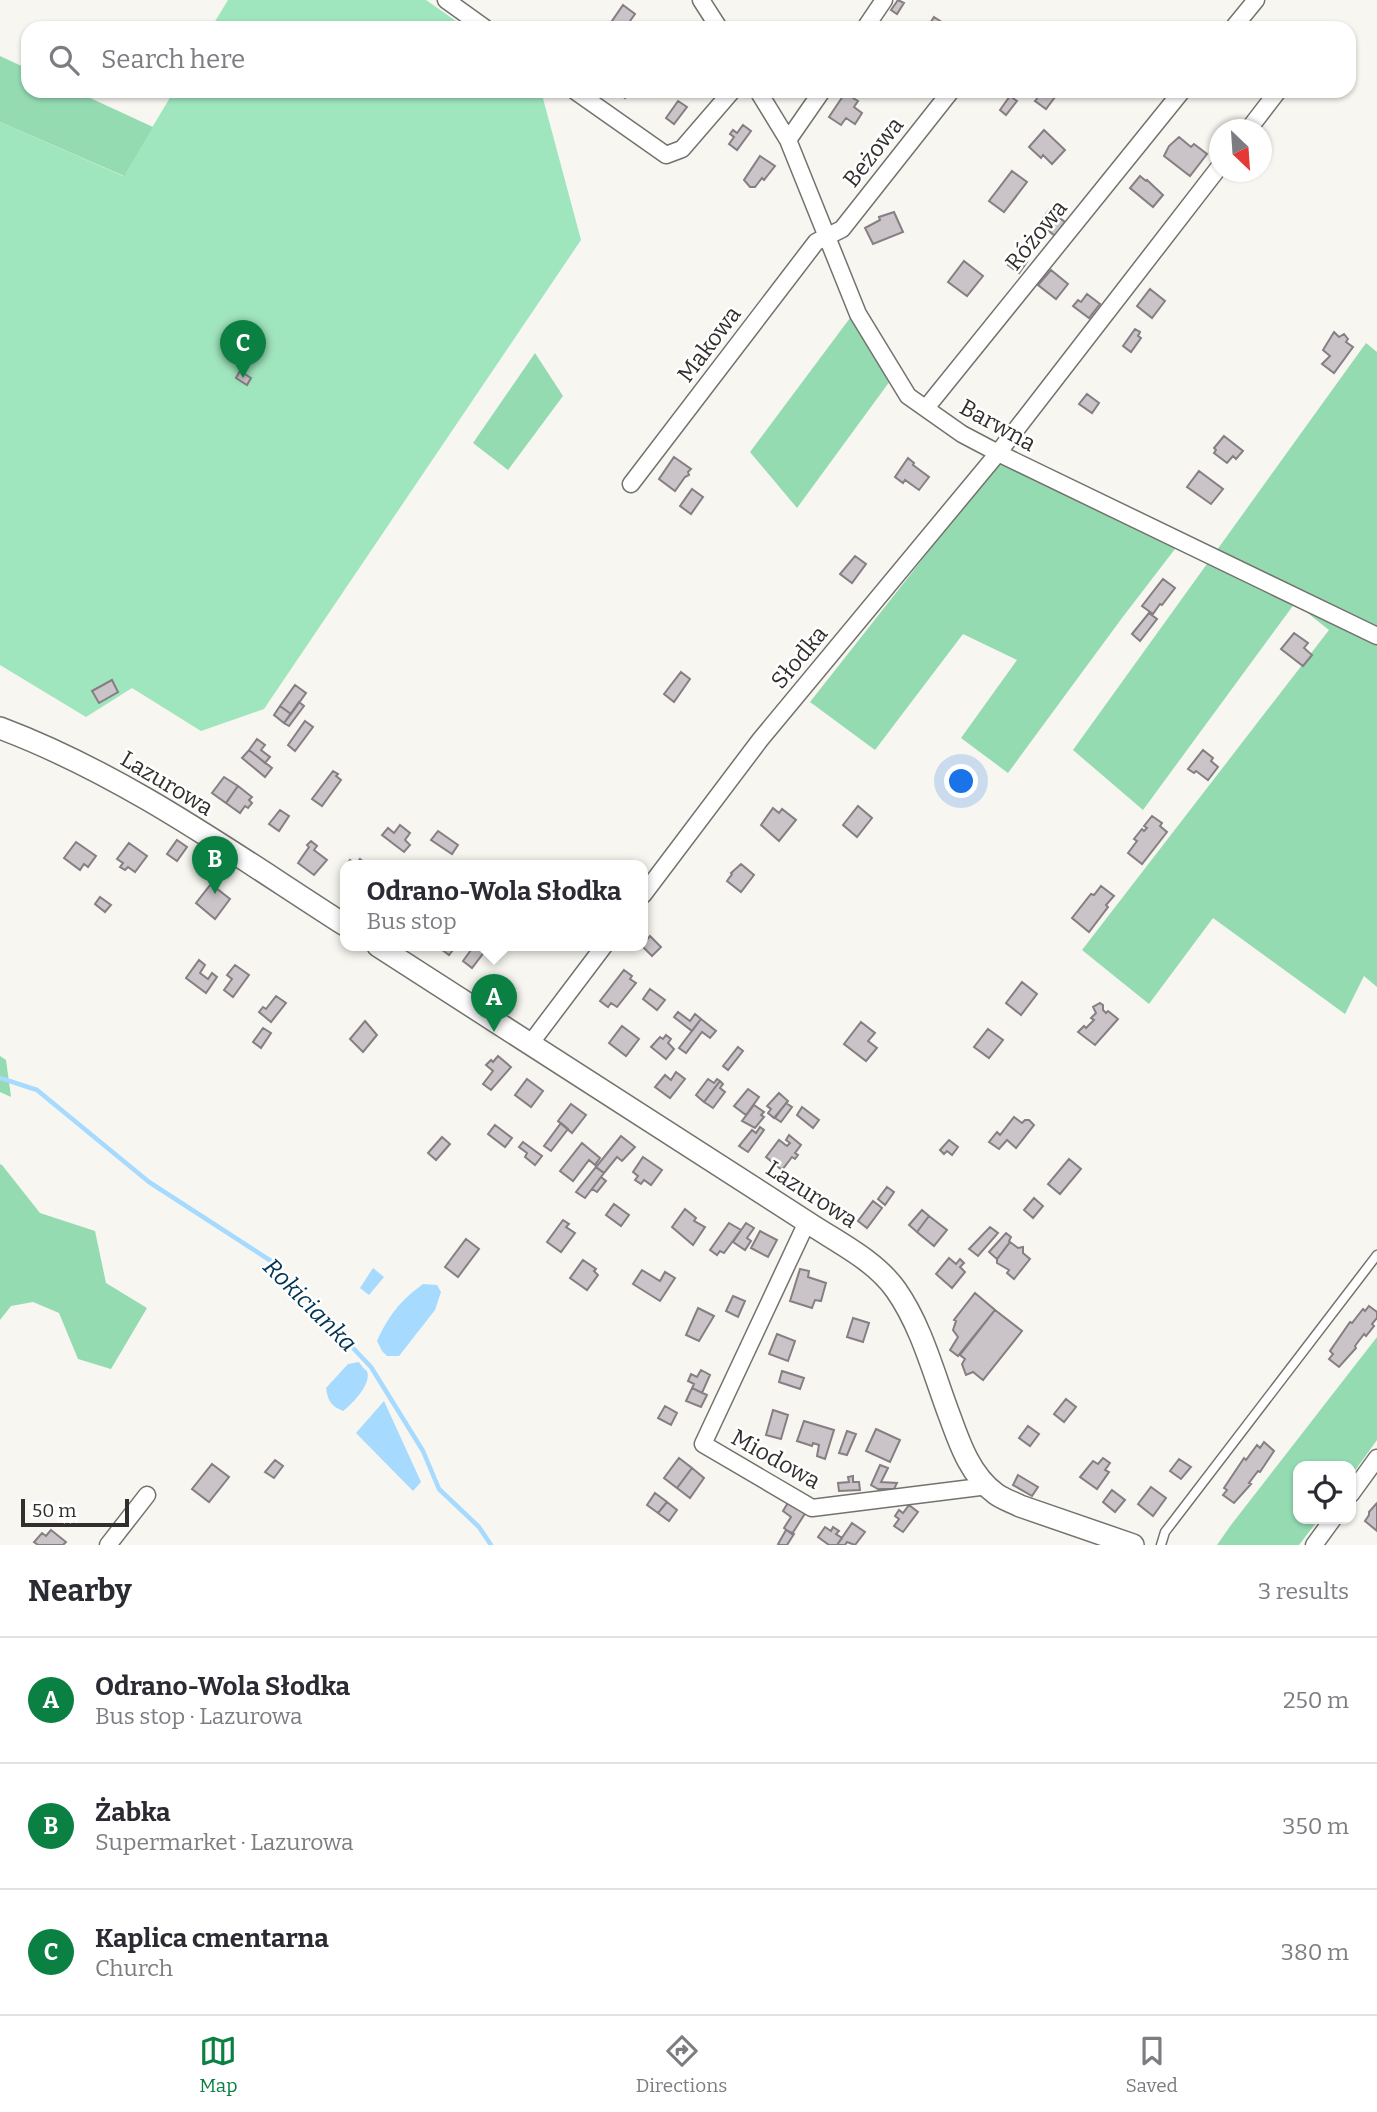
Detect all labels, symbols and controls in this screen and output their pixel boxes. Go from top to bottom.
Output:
search box [21,21,1356,98]
icon: search [45,41,83,79]
text: Search here [101,44,245,75]
street label: Beżowa [837,111,909,193]
north arrow [1209,119,1272,182]
street label: Różowa [999,194,1073,276]
street label: Makowa [671,300,747,388]
pin: C [220,320,266,378]
street label: Barwna [955,393,1041,457]
street label: Słodka [765,620,834,694]
street label: Lazurowa [116,744,219,822]
your location [944,764,978,798]
pin: B [192,836,238,894]
popup [340,860,648,951]
text: Odrano-Wola Słodka [366,876,622,907]
text: Bus stop [366,907,457,935]
pin: A [471,974,517,1032]
street label: Lazurowa [761,1154,863,1234]
water label: Rokicianka [258,1253,362,1357]
street label: Miodowa [727,1423,826,1495]
map controls [1293,1461,1356,1524]
button: locate [1293,1461,1356,1524]
scale bar [21,1496,130,1528]
text: 50 m [32,1499,76,1522]
text: Nearby [28,1573,132,1609]
text: 3 results [1258,1577,1349,1605]
text: Odrano-Wola Słodka [95,1671,350,1702]
text: A [43,1686,59,1714]
text: 250 m [1283,1686,1349,1714]
text: Bus stop · Lazurowa [95,1702,303,1730]
text: Żabka [95,1797,171,1828]
text: B [44,1812,58,1840]
text: 350 m [1282,1812,1349,1840]
text: Supermarket · Lazurowa [95,1828,354,1856]
text: Kaplica cmentarna [95,1923,329,1954]
text: C [44,1938,58,1966]
text: 380 m [1281,1938,1349,1966]
text: Church [95,1954,173,1982]
tab: Map [199,2032,238,2097]
tab: Directions [636,2032,727,2097]
tab: Saved [1126,2032,1178,2097]

